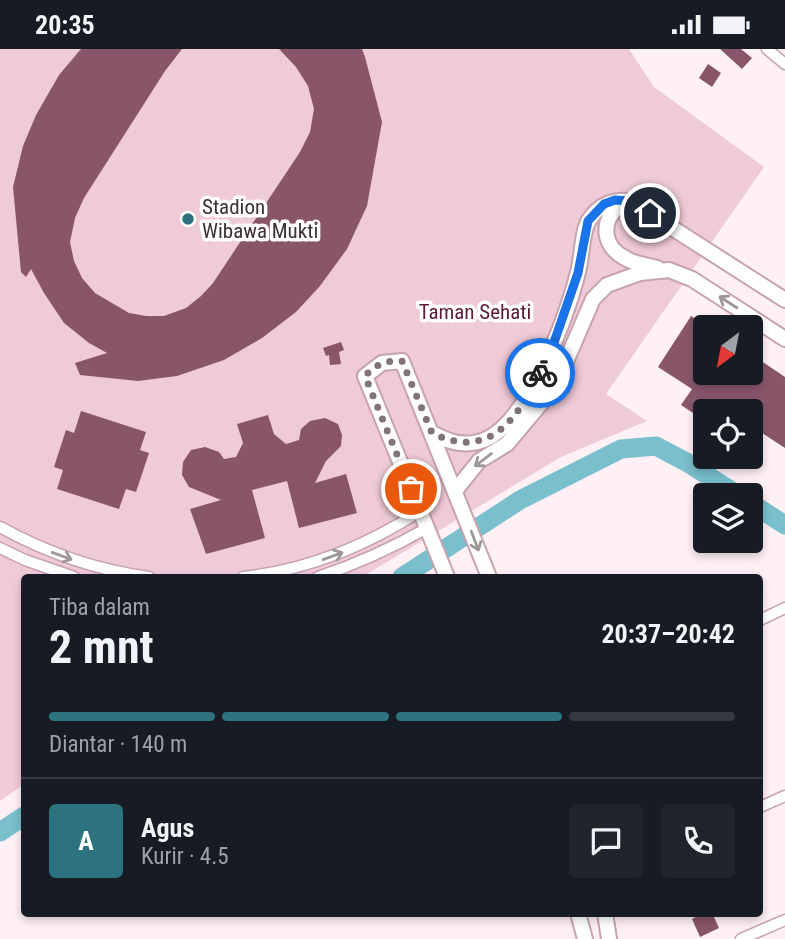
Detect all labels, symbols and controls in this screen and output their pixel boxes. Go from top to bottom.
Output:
text: 20:35 [35,10,95,40]
pin [620,183,680,243]
icon: home [631,194,669,232]
place label: Stadion Wibawa Mukti [202,195,318,243]
marker: Stadion Wibawa Mukti [180,211,196,227]
one-way arrow [718,294,738,308]
park label: Taman Sehati [419,300,531,324]
north arrow [693,315,763,385]
map controls [693,315,763,553]
courier [505,338,575,408]
icon: bike [521,354,559,392]
button: locate [693,399,763,469]
one-way arrow [473,452,492,467]
pin [381,459,441,519]
icon: bag [392,470,430,508]
button: layers [693,483,763,553]
one-way arrow [469,530,482,552]
one-way arrow [322,549,344,561]
one-way arrow [50,551,72,563]
text: Tiba dalam [49,594,150,621]
text: 20:37–20:42 [601,619,735,649]
text: 2 mnt [49,620,154,674]
text: Diantar · 140 m [49,731,187,758]
button: chat [569,804,643,878]
button: phone [661,804,735,878]
text: Agus [141,813,194,843]
text: A [78,826,94,856]
text: Kurir · 4.5 [141,843,229,870]

